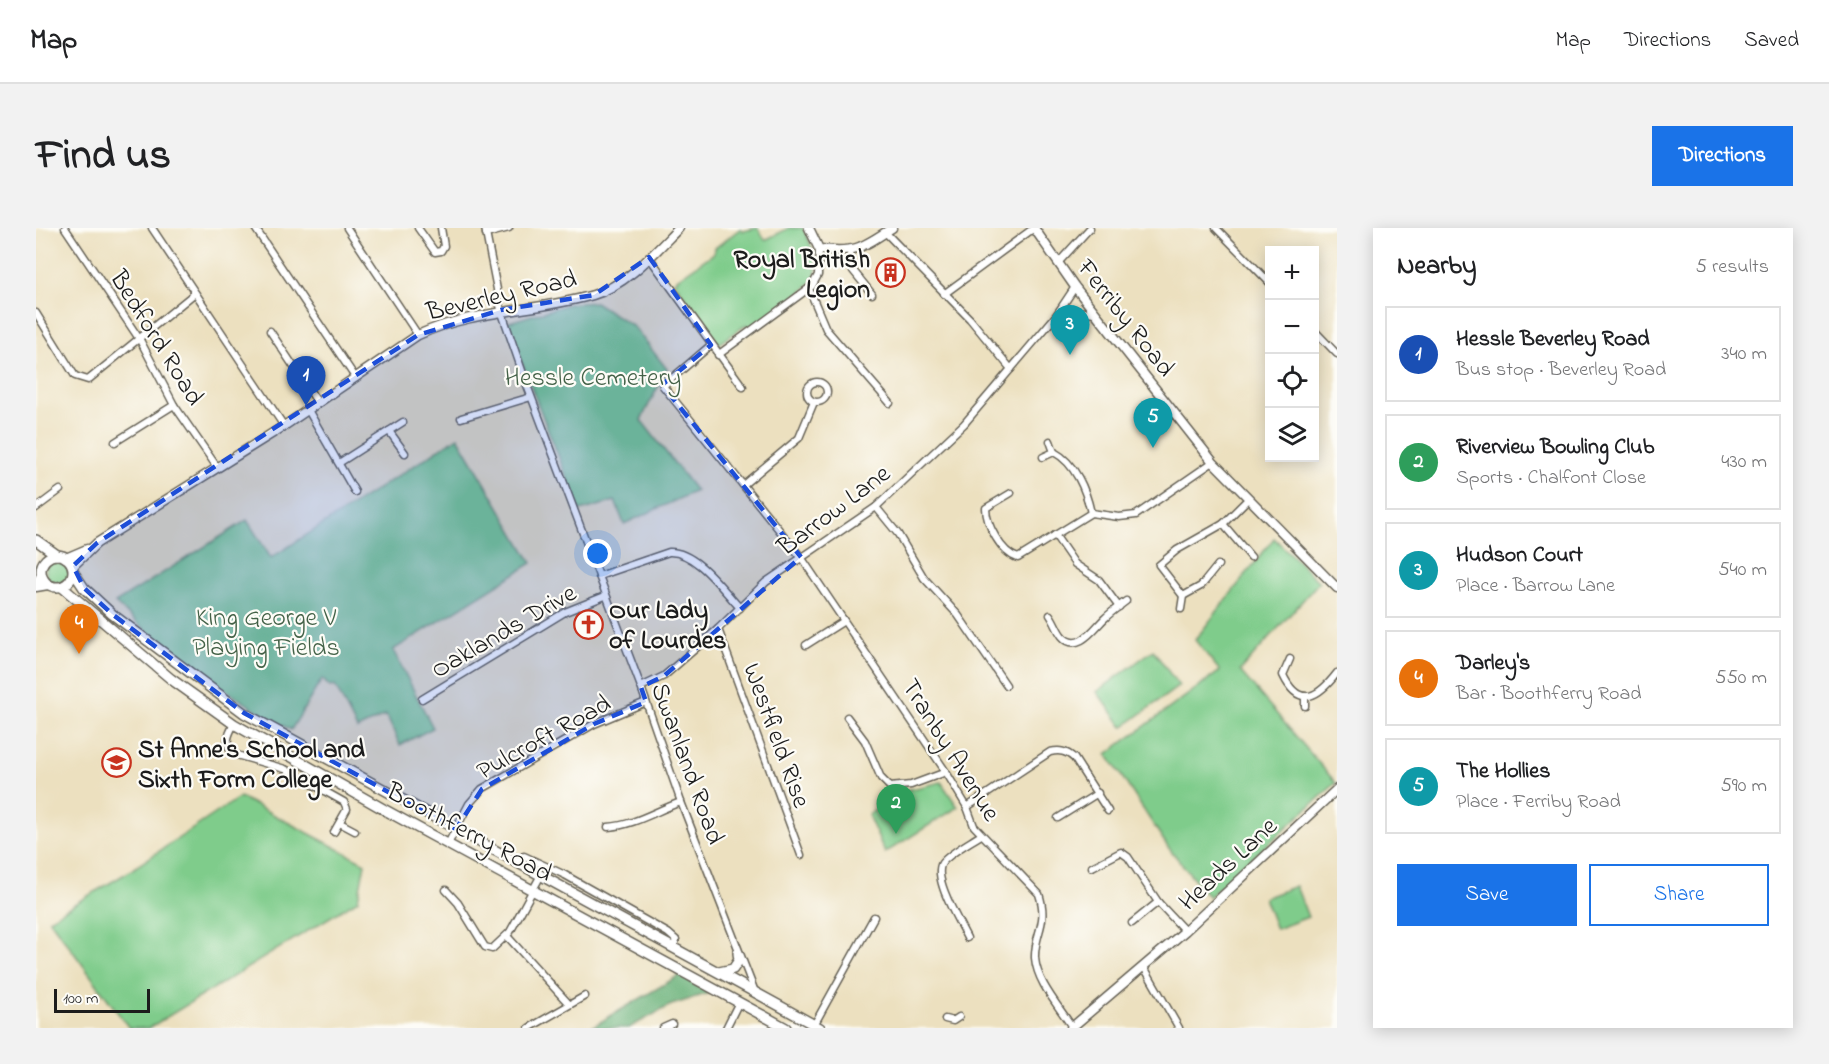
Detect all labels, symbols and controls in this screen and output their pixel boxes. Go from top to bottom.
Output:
text: Map [30,21,77,62]
text: Map [1555,26,1591,56]
text: Directions [1624,26,1711,56]
text: Saved [1744,26,1799,56]
text: Find us [36,126,171,187]
button: Directions [1652,126,1793,186]
place label: Royal British Legion [733,242,870,311]
map controls [1265,246,1319,462]
button: + [1265,246,1319,300]
text: Nearby [1397,248,1476,286]
street label: Ferriby Road [1066,251,1183,386]
text: 5 results [1696,253,1769,282]
building icon: Royal British Legion [875,257,907,289]
street label: Beverley Road [422,261,581,333]
street label: Bedford Road [98,263,212,414]
button: − [1265,300,1319,354]
pin: 3 [1050,306,1090,355]
text: Hessle Beverley Road [1456,324,1650,356]
text: 1 [1415,340,1422,369]
text: 340 m [1721,340,1767,369]
button: locate [1265,354,1319,408]
pin: 1 [286,356,326,406]
text: Bus stop · Beverley Road [1456,356,1666,385]
park label: Hessle Cemetery [505,360,681,398]
pin: 5 [1134,398,1172,448]
button: layers [1265,408,1319,462]
text: Riverview Bowling Club [1456,432,1654,464]
text: 2 [1414,448,1423,477]
text: 430 m [1721,448,1767,477]
street label: Barrow Lane [770,456,900,567]
text: Sports · Chalfont Close [1456,464,1646,493]
your location [583,539,612,568]
text: Hudson Court [1456,540,1583,572]
text: 3 [1414,556,1423,585]
text: 540 m [1718,556,1767,585]
text: Place · Barrow Lane [1456,572,1615,601]
street label: Oaklands Drive [425,575,585,690]
place label: Our Lady of Lourdes [609,593,727,661]
park label: King George V Playing Fields [192,600,340,668]
pin: 4 [60,604,99,654]
church icon: Our Lady of Lourdes [572,608,604,640]
text: Darley's [1456,648,1530,680]
street label: Westfield Rise [731,658,819,814]
text: 4 [1414,664,1423,693]
text: 550 m [1715,664,1767,693]
street label: Tranby Avenue [890,672,1009,830]
street label: Swanland Road [639,678,733,851]
text: Bar · Boothferry Road [1456,680,1641,709]
street label: Pulcroft Road [470,686,619,791]
place label: St Anne's School and Sixth Form College [138,732,365,801]
school or university icon: St Anne's School and Sixth Form College [101,747,133,779]
text: The Hollies [1456,756,1550,788]
text: 5 [1413,772,1424,801]
text: 590 m [1720,772,1767,801]
street label: Boothferry Road [378,773,559,894]
pin: 2 [876,784,916,834]
text: Place · Ferriby Road [1456,788,1621,817]
street label: Heads Lane [1171,809,1287,921]
button: Save [1397,864,1577,926]
button: Share [1589,864,1769,926]
scale bar [54,986,150,1014]
text: 100 m [63,987,98,1011]

